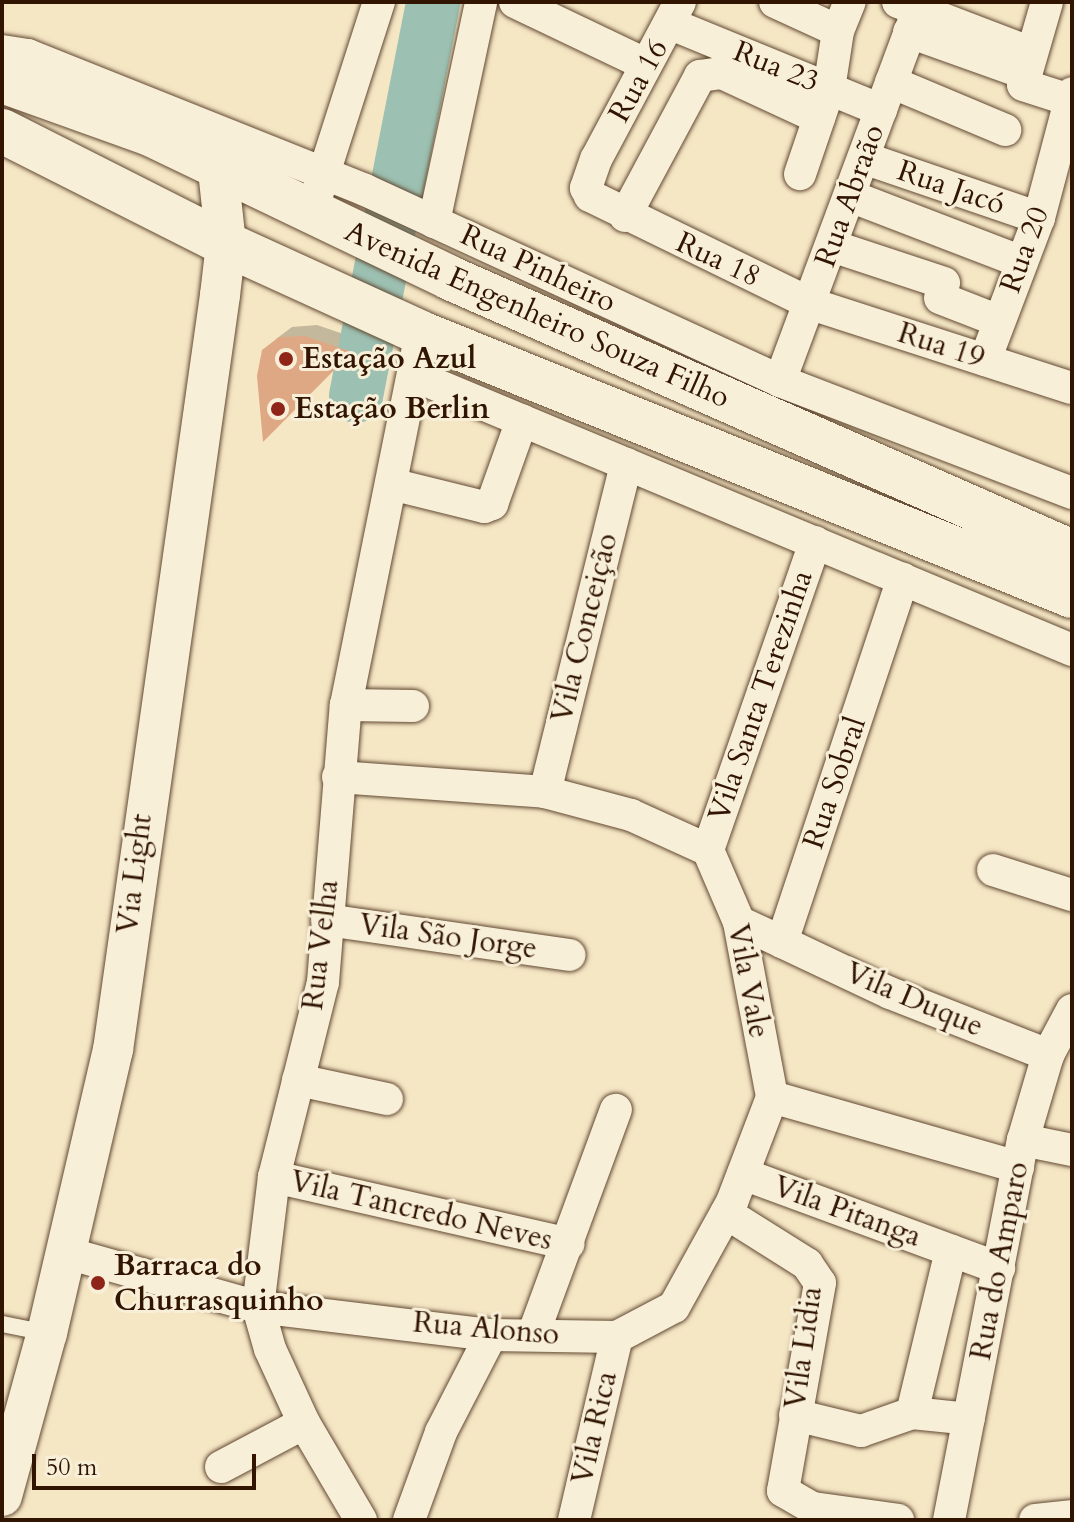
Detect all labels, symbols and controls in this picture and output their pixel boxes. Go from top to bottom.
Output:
street label: Rua 16 [602,33,676,129]
street label: Rua 23 [728,34,824,100]
street label: Rua Abraão [808,120,892,272]
street label: Rua Jacó [893,153,1009,223]
street label: Rua 20 [993,202,1057,298]
street label: Avenida Engenheiro Souza Filho [339,214,735,416]
street label: Rua Pinheiro [455,217,621,321]
street label: Rua 18 [670,225,766,295]
street label: Rua 19 [893,315,989,377]
place label: Estação Azul [302,341,476,377]
marker: Estação Azul [277,350,295,368]
place label: Estação Berlin [294,391,490,427]
marker: Estação Berlin [269,400,287,418]
street label: Vila Conceição [544,530,626,726]
street label: Vila Santa Terezinha [701,566,821,826]
street label: Rua Sobral [796,712,874,854]
street label: Via Light [110,812,160,936]
street label: Rua Velha [295,878,347,1012]
street label: Vila São Jorge [357,907,539,967]
street label: Vila Vale [719,921,777,1041]
street label: Vila Duque [840,955,988,1045]
street label: Rua do Amparo [963,1159,1037,1363]
street label: Vila Tancredo Neves [287,1163,555,1259]
street label: Vila Pitanga [768,1169,926,1255]
place label: Barraca do Churrasquinho [114,1248,323,1318]
marker: Barraca do Churrasquinho [89,1274,107,1292]
street label: Vila Lidia [778,1285,830,1411]
street label: Rua Alonso [411,1305,561,1353]
street label: Vila Rica [565,1368,625,1488]
scale bar [36,1438,260,1488]
text: 50 m [46,1451,97,1484]

